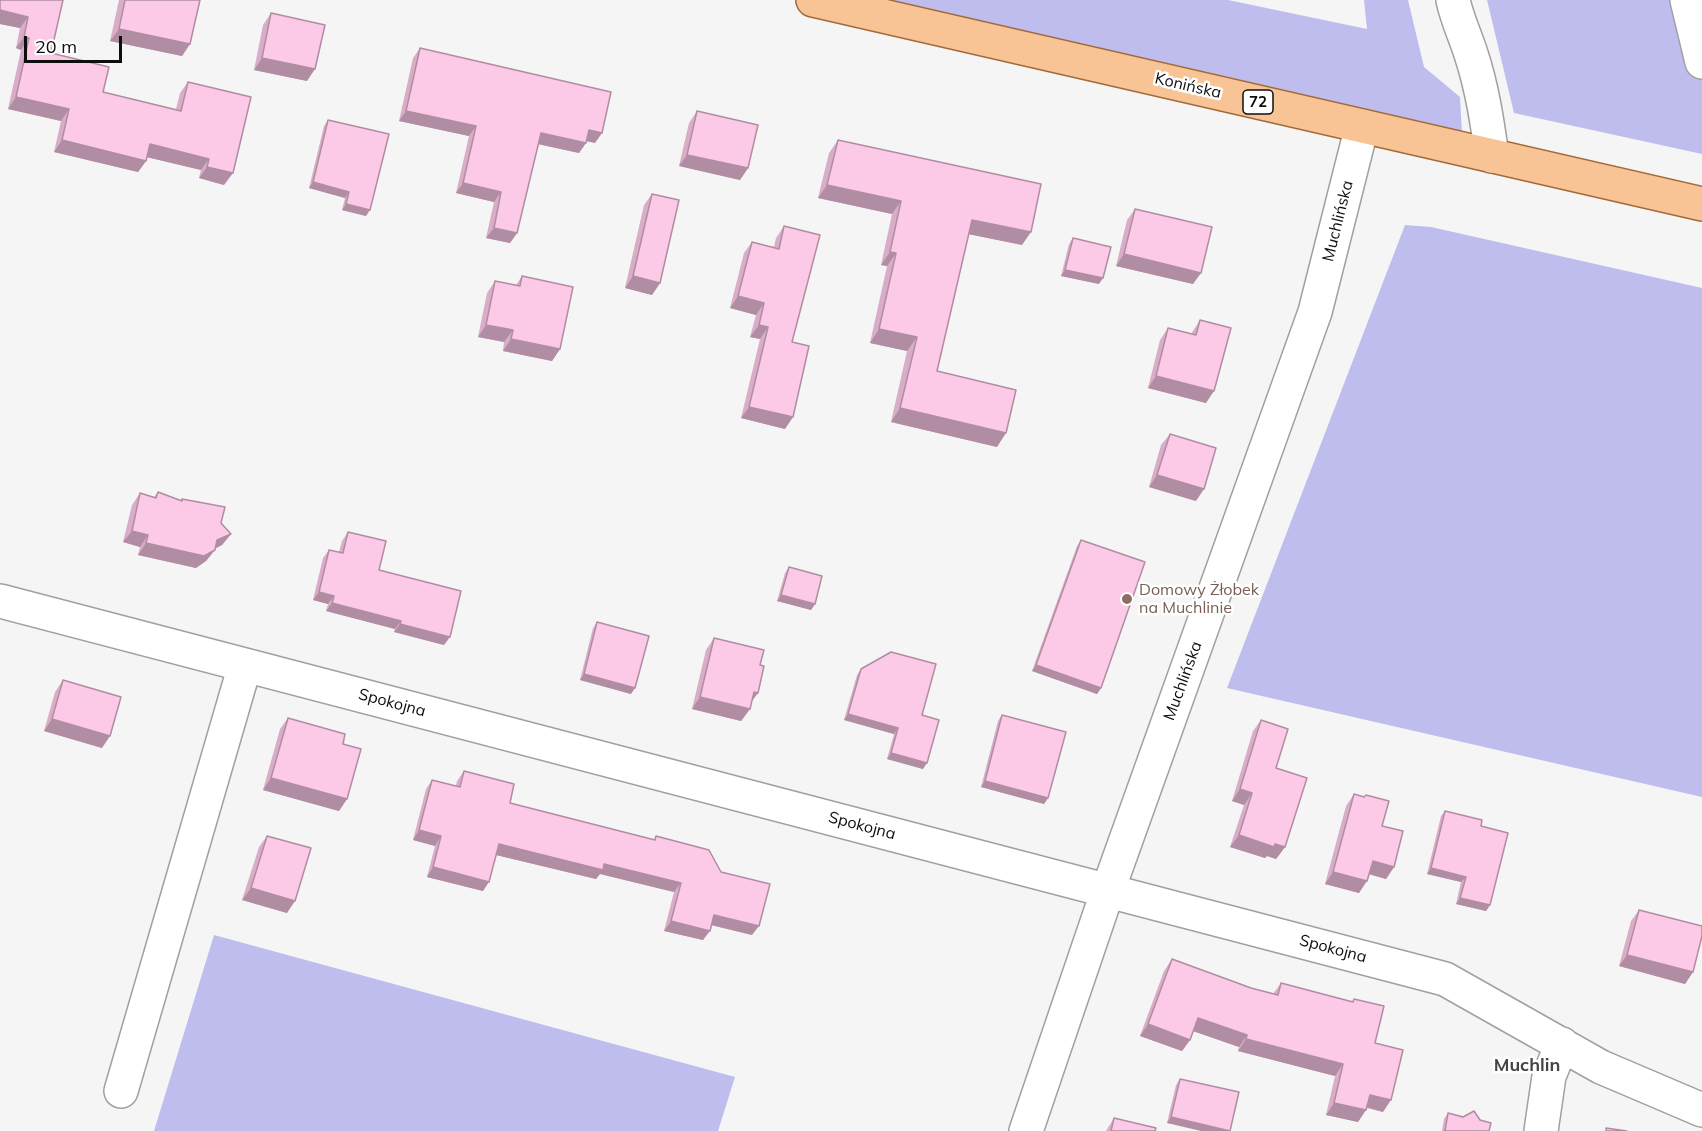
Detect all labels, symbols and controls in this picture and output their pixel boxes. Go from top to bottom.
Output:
scale bar [27,24,124,62]
text: 20 m [35,35,77,58]
street label: Konińska [1153,69,1223,103]
road number: 72 [1243,90,1273,114]
street label: Muchlińska [1319,178,1357,264]
place label: Domowy Żłobek na Muchlinie [1139,580,1259,618]
marker: Domowy Żłobek na Muchlinie [1120,592,1134,606]
street label: Muchlińska [1160,639,1206,723]
street label: Spokojna [356,685,428,721]
street label: Spokojna [826,808,898,844]
street label: Spokojna [1297,931,1369,967]
district label: Muchlin [1494,1055,1560,1077]

